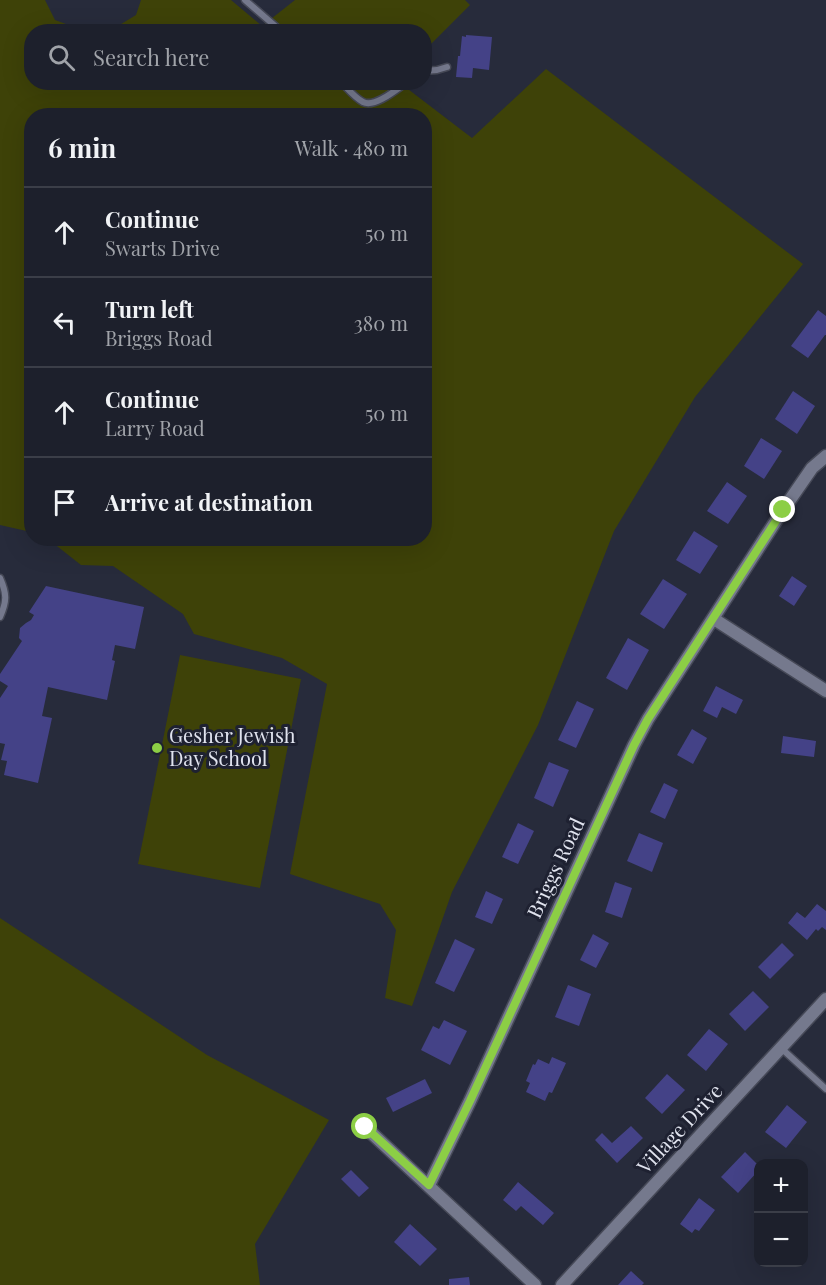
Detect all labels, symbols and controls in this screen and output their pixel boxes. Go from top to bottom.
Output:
search box [24,24,432,90]
icon: search [45,41,78,74]
text: Search here [93,42,209,72]
text: 6 min [48,130,116,165]
text: Walk · 480 m [295,134,408,161]
text: Continue [105,204,199,234]
icon: ahead [48,216,81,249]
text: 50 m [365,219,408,246]
text: Swarts Drive [105,234,220,261]
text: Turn left [105,294,194,324]
icon: left [48,306,81,339]
text: 380 m [354,309,408,336]
text: Briggs Road [105,324,213,351]
text: Continue [105,384,199,414]
icon: ahead [48,396,81,429]
text: 50 m [365,399,408,426]
text: Larry Road [105,414,205,441]
icon: arrive [48,486,81,519]
text: Arrive at destination [105,487,313,517]
route end [769,496,795,522]
place label: Gesher Jewish Day School [169,721,296,771]
marker: Gesher Jewish Day School [150,741,164,755]
street label: Briggs Road [520,813,590,922]
street label: Village Drive [630,1077,728,1179]
route start [351,1113,377,1139]
map controls [754,1159,808,1267]
button: + [754,1159,808,1213]
button: − [754,1213,808,1267]

